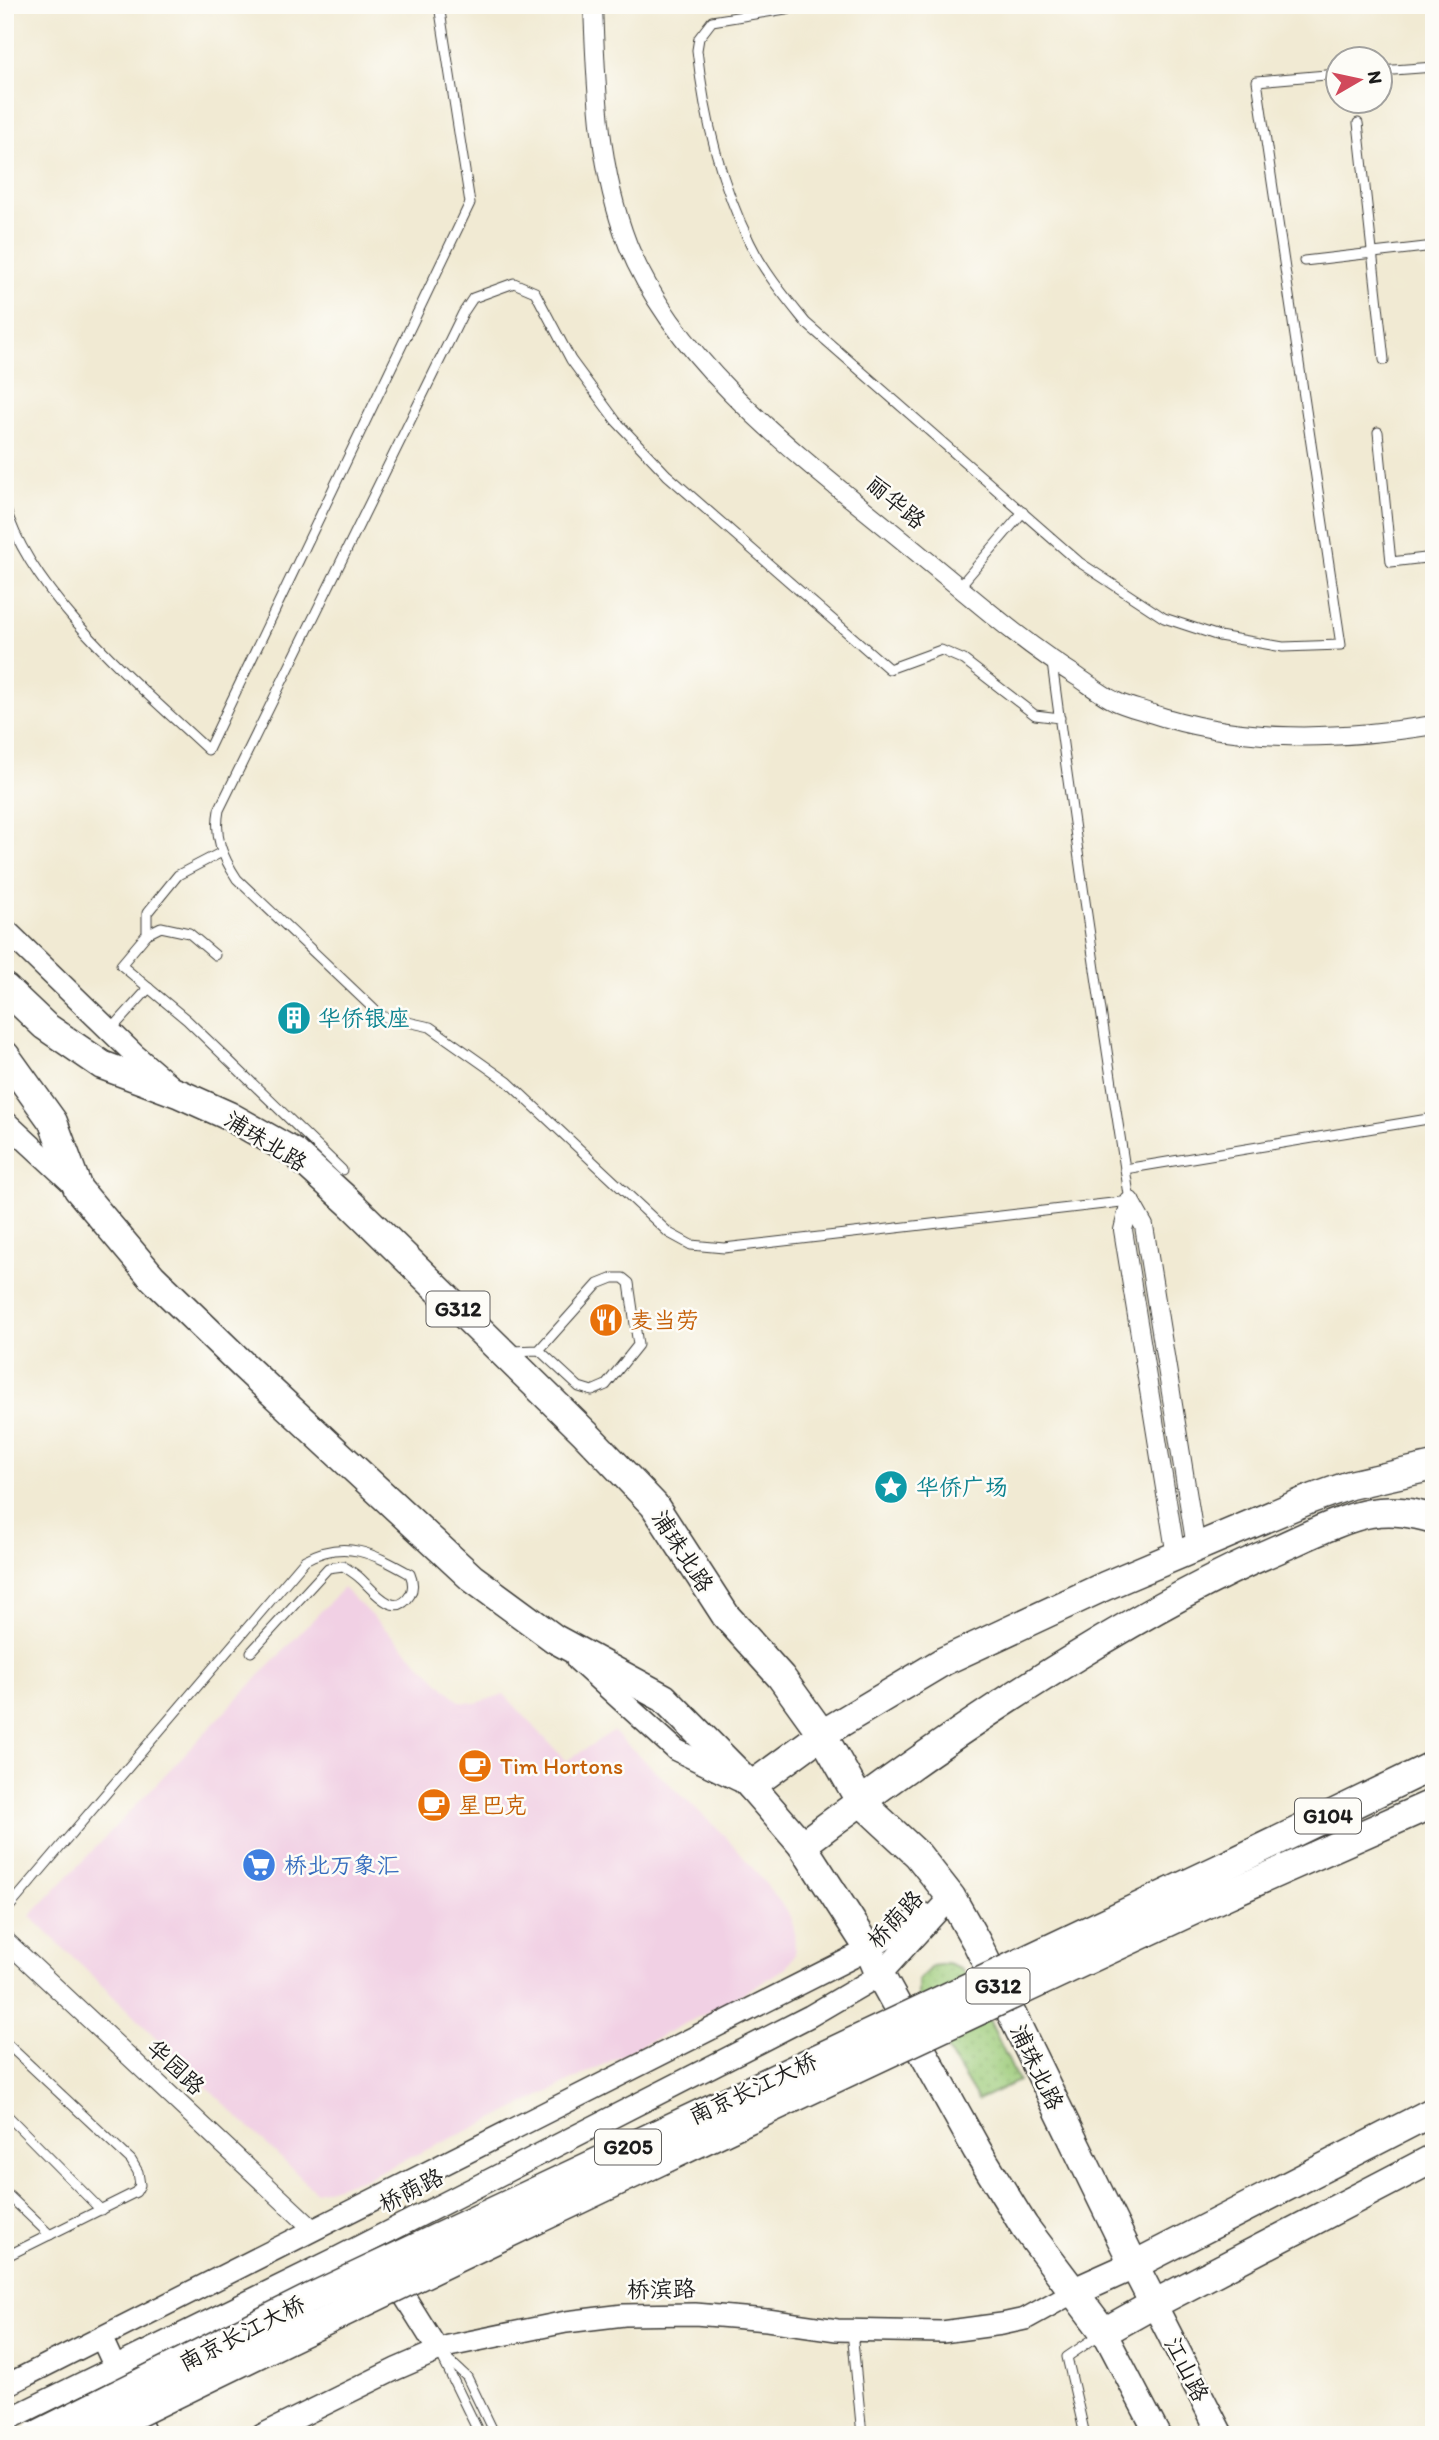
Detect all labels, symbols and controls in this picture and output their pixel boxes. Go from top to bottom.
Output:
north arrow [1324,46,1394,116]
text: N [1363,69,1388,86]
street label: 丽华路 [861,469,931,535]
building icon: 华侨银座 [275,999,313,1037]
place label: 华侨银座 [318,1004,410,1032]
street label: 浦珠北路 [220,1105,312,1177]
road number: G312 [426,1292,490,1326]
restaurant icon: 麦当劳 [587,1301,625,1339]
place label: 麦当劳 [630,1306,699,1334]
place icon: 华侨广场 [872,1468,910,1506]
place label: 华侨广场 [916,1473,1008,1501]
street label: 浦珠北路 [646,1505,720,1597]
cafe icon: Tim Hortons [456,1747,494,1785]
place label: Tim Hortons [500,1752,623,1780]
cafe icon: 星巴克 [415,1786,453,1824]
place label: 星巴克 [458,1791,527,1819]
road number: G104 [1295,1798,1361,1834]
supermarket icon: 桥北万象汇 [240,1846,278,1884]
place label: 桥北万象汇 [284,1851,399,1879]
street label: 桥荫路 [861,1884,929,1954]
road number: G312 [967,1968,1030,2004]
street label: 浦珠北路 [1004,2020,1070,2114]
street label: 华园路 [141,2033,211,2101]
street label: 南京长江大桥 [685,2046,821,2130]
road number: G205 [595,2130,661,2164]
street label: 桥荫路 [374,2162,448,2218]
street label: 桥滨路 [626,2274,696,2304]
street label: 南京长江大桥 [174,2289,310,2377]
street label: 江山路 [1159,2332,1215,2406]

